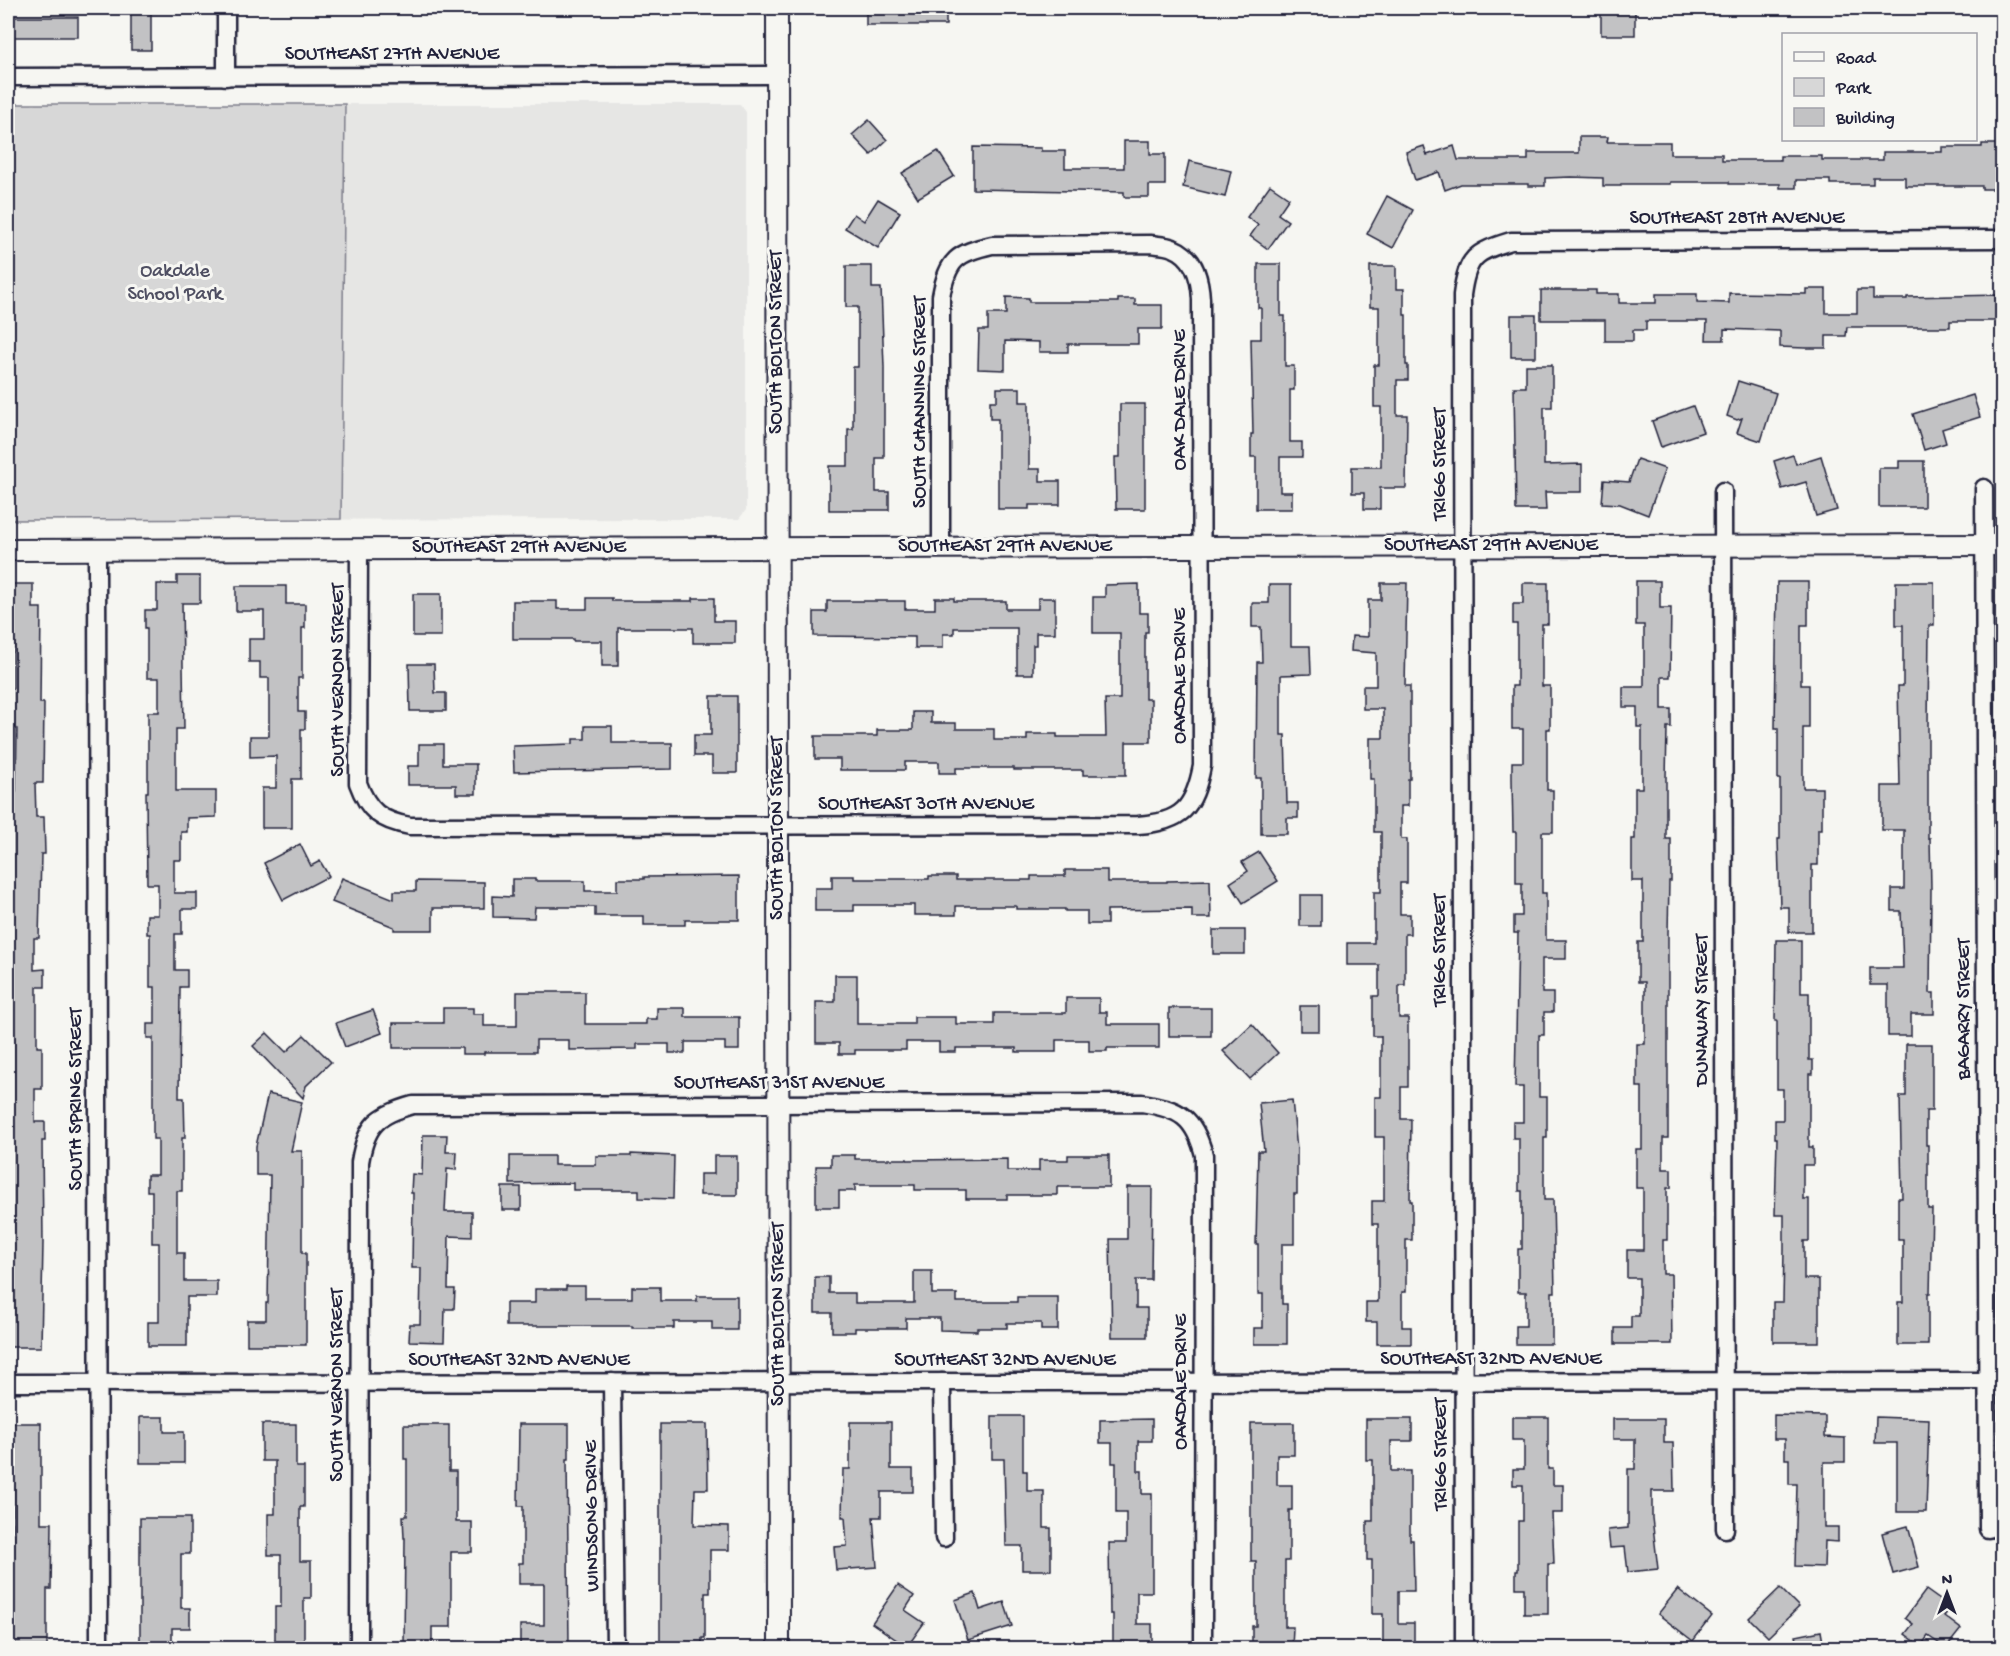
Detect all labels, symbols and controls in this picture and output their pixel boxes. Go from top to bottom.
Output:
legend [1782,33,1977,141]
street label: SOUTHEAST 27TH AVENUE [285,44,501,67]
text: Road [1836,49,1877,70]
text: Park [1835,79,1872,100]
text: Building [1835,109,1895,130]
street label: SOUTHEAST 28TH AVENUE [1630,208,1846,231]
street label: SOUTH BOLTON STREET [766,249,789,434]
park label: Oakdale School Park [128,261,225,307]
street label: SOUTH CHANNING STREET [910,295,933,508]
street label: OAK DALE DRIVE [1170,328,1193,470]
street label: TRIGG STREET [1430,406,1453,522]
street label: SOUTHEAST 29TH AVENUE [1384,535,1600,558]
street label: SOUTHEAST 29TH AVENUE [898,536,1114,559]
street label: SOUTHEAST 29TH AVENUE [412,537,628,560]
street label: SOUTH VERNON STREET [328,582,351,777]
street label: OAKDALE DRIVE [1170,606,1193,744]
street label: SOUTH BOLTON STREET [767,735,790,920]
street label: SOUTHEAST 30TH AVENUE [818,794,1036,817]
street label: TRIGG STREET [1430,892,1453,1008]
street label: DUNAWAY STREET [1692,933,1715,1088]
street label: BAGARRY STREET [1954,937,1977,1081]
street label: SOUTH SPRING STREET [66,1006,89,1190]
street label: SOUTHEAST 31ST AVENUE [674,1073,886,1096]
street label: SOUTH BOLTON STREET [768,1221,791,1406]
street label: SOUTH VERNON STREET [327,1287,350,1482]
street label: OAKDALE DRIVE [1171,1312,1194,1450]
street label: SOUTHEAST 32ND AVENUE [1380,1349,1603,1372]
street label: SOUTHEAST 32ND AVENUE [408,1350,631,1373]
street label: SOUTHEAST 32ND AVENUE [894,1350,1117,1373]
street label: TRIGG STREET [1431,1396,1454,1512]
street label: WINDSONG DRIVE [580,1439,606,1592]
north arrow [1917,1563,1977,1623]
text: N [1942,1572,1953,1591]

